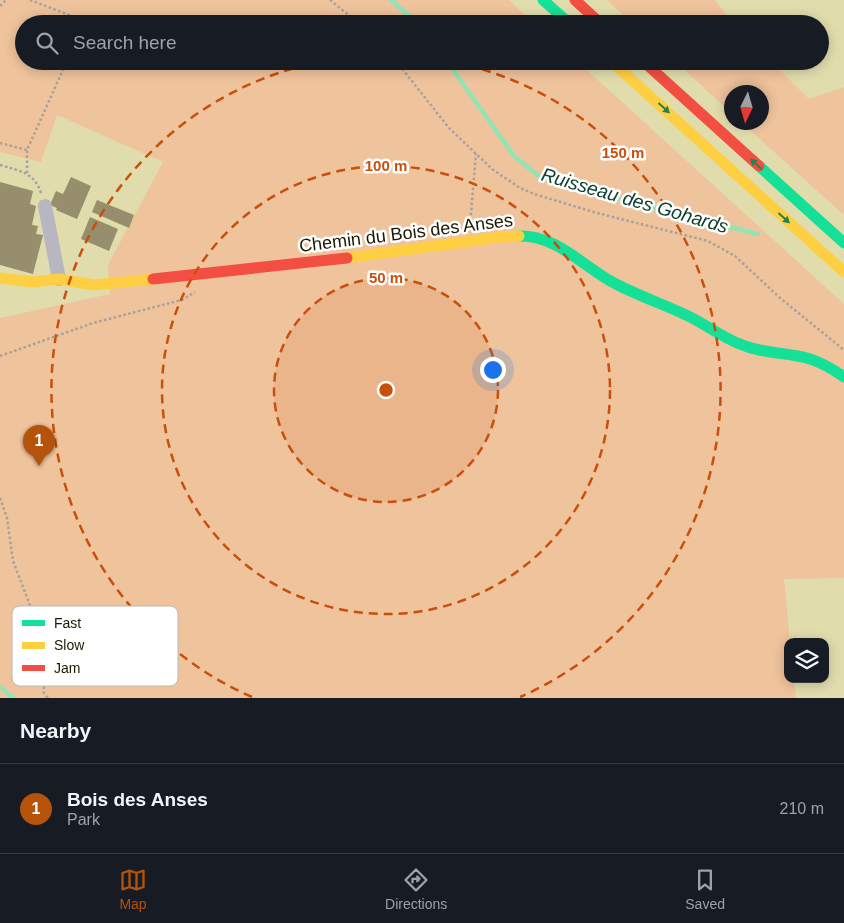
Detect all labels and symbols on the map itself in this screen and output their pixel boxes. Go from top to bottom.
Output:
north arrow [724,85,769,130]
one-way arrow [657,103,670,114]
text: 150 m [602,144,644,161]
text: 100 m [365,157,407,174]
one-way arrow [749,158,762,169]
water label: Ruisseau des Gohards [539,164,731,237]
street label: Chemin du Bois des Anses [298,210,514,256]
one-way arrow [778,212,790,223]
text: 50 m [369,269,403,286]
your location [480,357,506,383]
centre of rings [377,381,395,399]
pin: 1 [23,425,55,466]
legend [12,606,178,686]
text: Fast [54,615,81,631]
text: Slow [54,637,85,653]
text: Jam [54,660,80,676]

